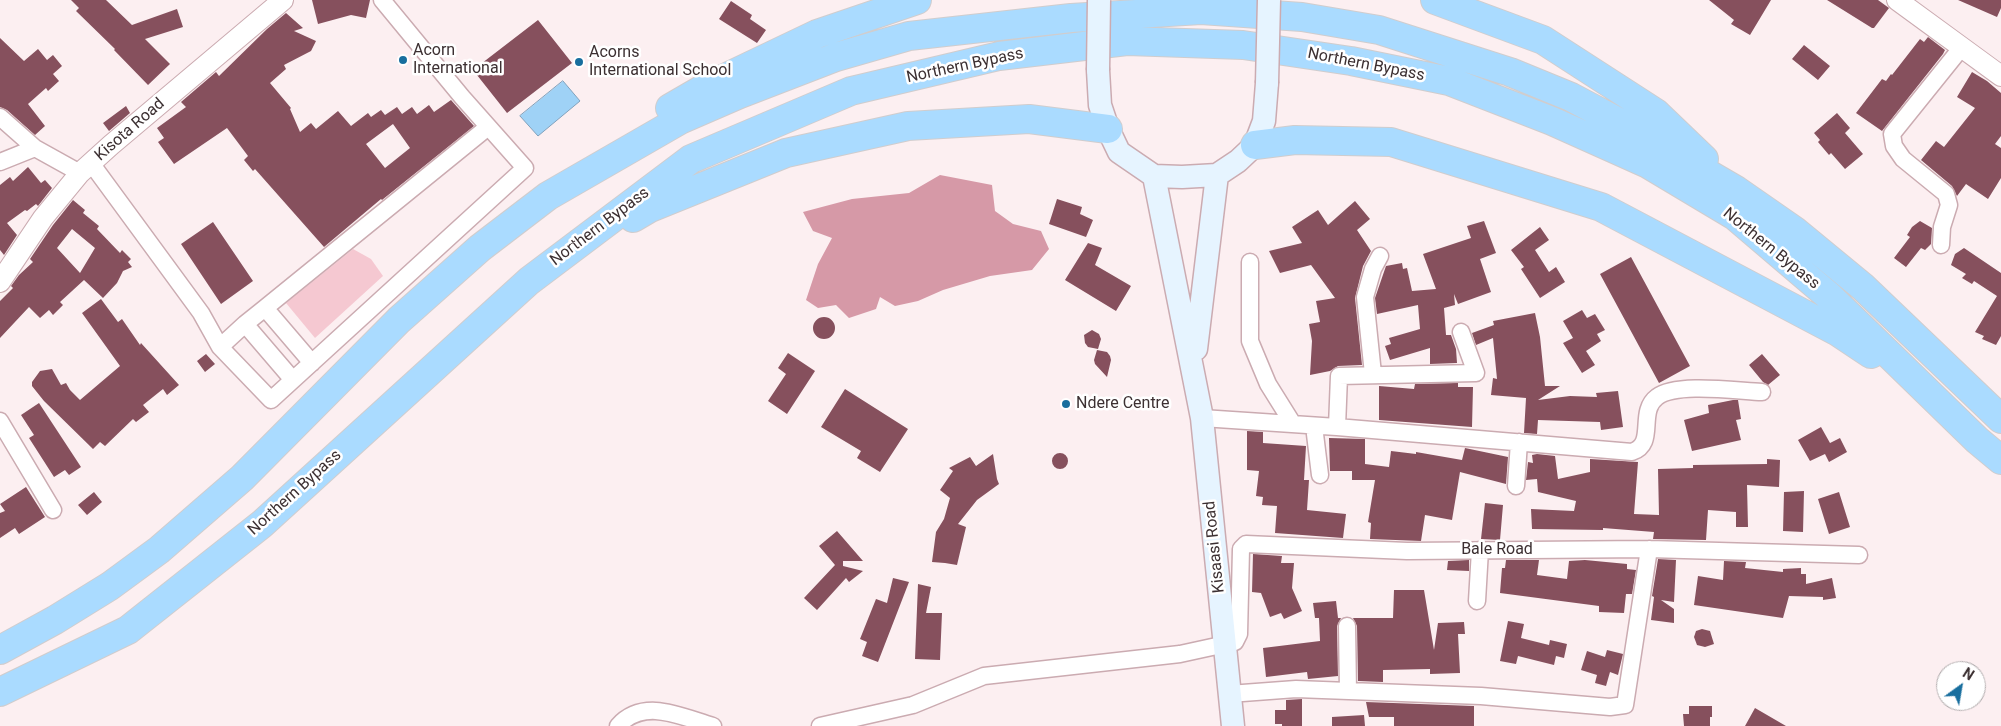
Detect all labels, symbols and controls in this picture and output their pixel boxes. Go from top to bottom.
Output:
place label: Acorn International [413,41,503,79]
place label: Acorns International School [589,43,731,81]
street label: Northern Bypass [905,44,1025,88]
street label: Northern Bypass [1306,44,1426,86]
marker: Acorn International [397,54,409,66]
marker: Acorns International School [573,56,585,68]
street label: Kisota Road [91,95,169,165]
street label: Northern Bypass [547,184,653,270]
street label: Northern Bypass [1719,204,1823,294]
place label: Ndere Centre [1076,394,1169,414]
marker: Ndere Centre [1060,398,1072,410]
street label: Northern Bypass [244,446,346,540]
street label: Kisaasi Road [1201,500,1229,594]
street label: Bale Road [1461,540,1533,560]
north arrow [1936,661,1986,711]
text: N [1960,665,1977,684]

